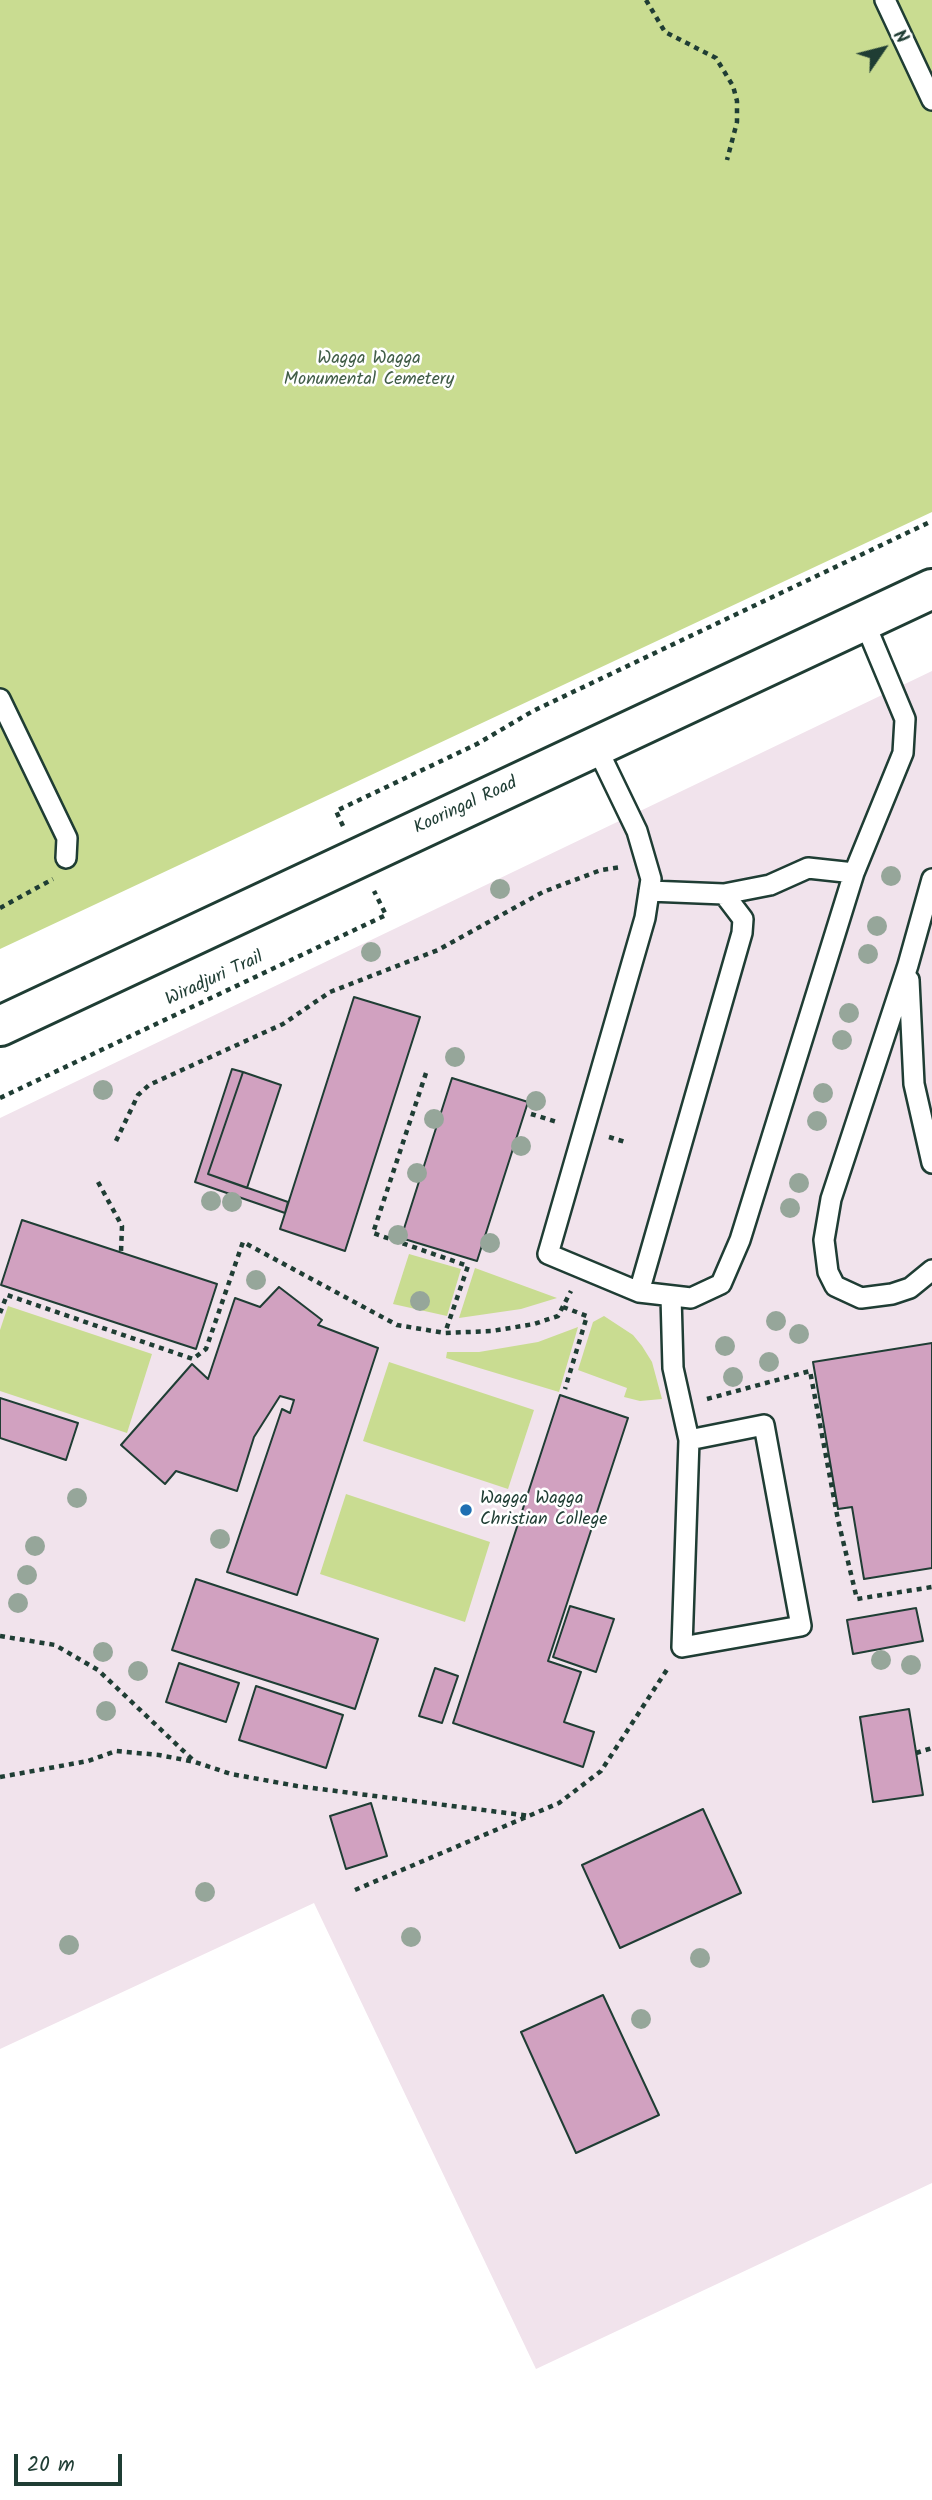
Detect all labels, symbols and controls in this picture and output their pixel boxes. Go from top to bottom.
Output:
north arrow [848,14,918,84]
text: N [884,23,916,50]
park label: Wagga Wagga Monumental Cemetery [284,349,454,392]
street label: Kooringal Road [411,774,521,840]
street label: Wiradjuri Trail [163,948,267,1012]
place label: Wagga Wagga Christian College [480,1489,607,1532]
marker: Wagga Wagga Christian College [458,1502,474,1518]
scale bar [18,2440,126,2484]
text: 20 m [27,2449,75,2482]

